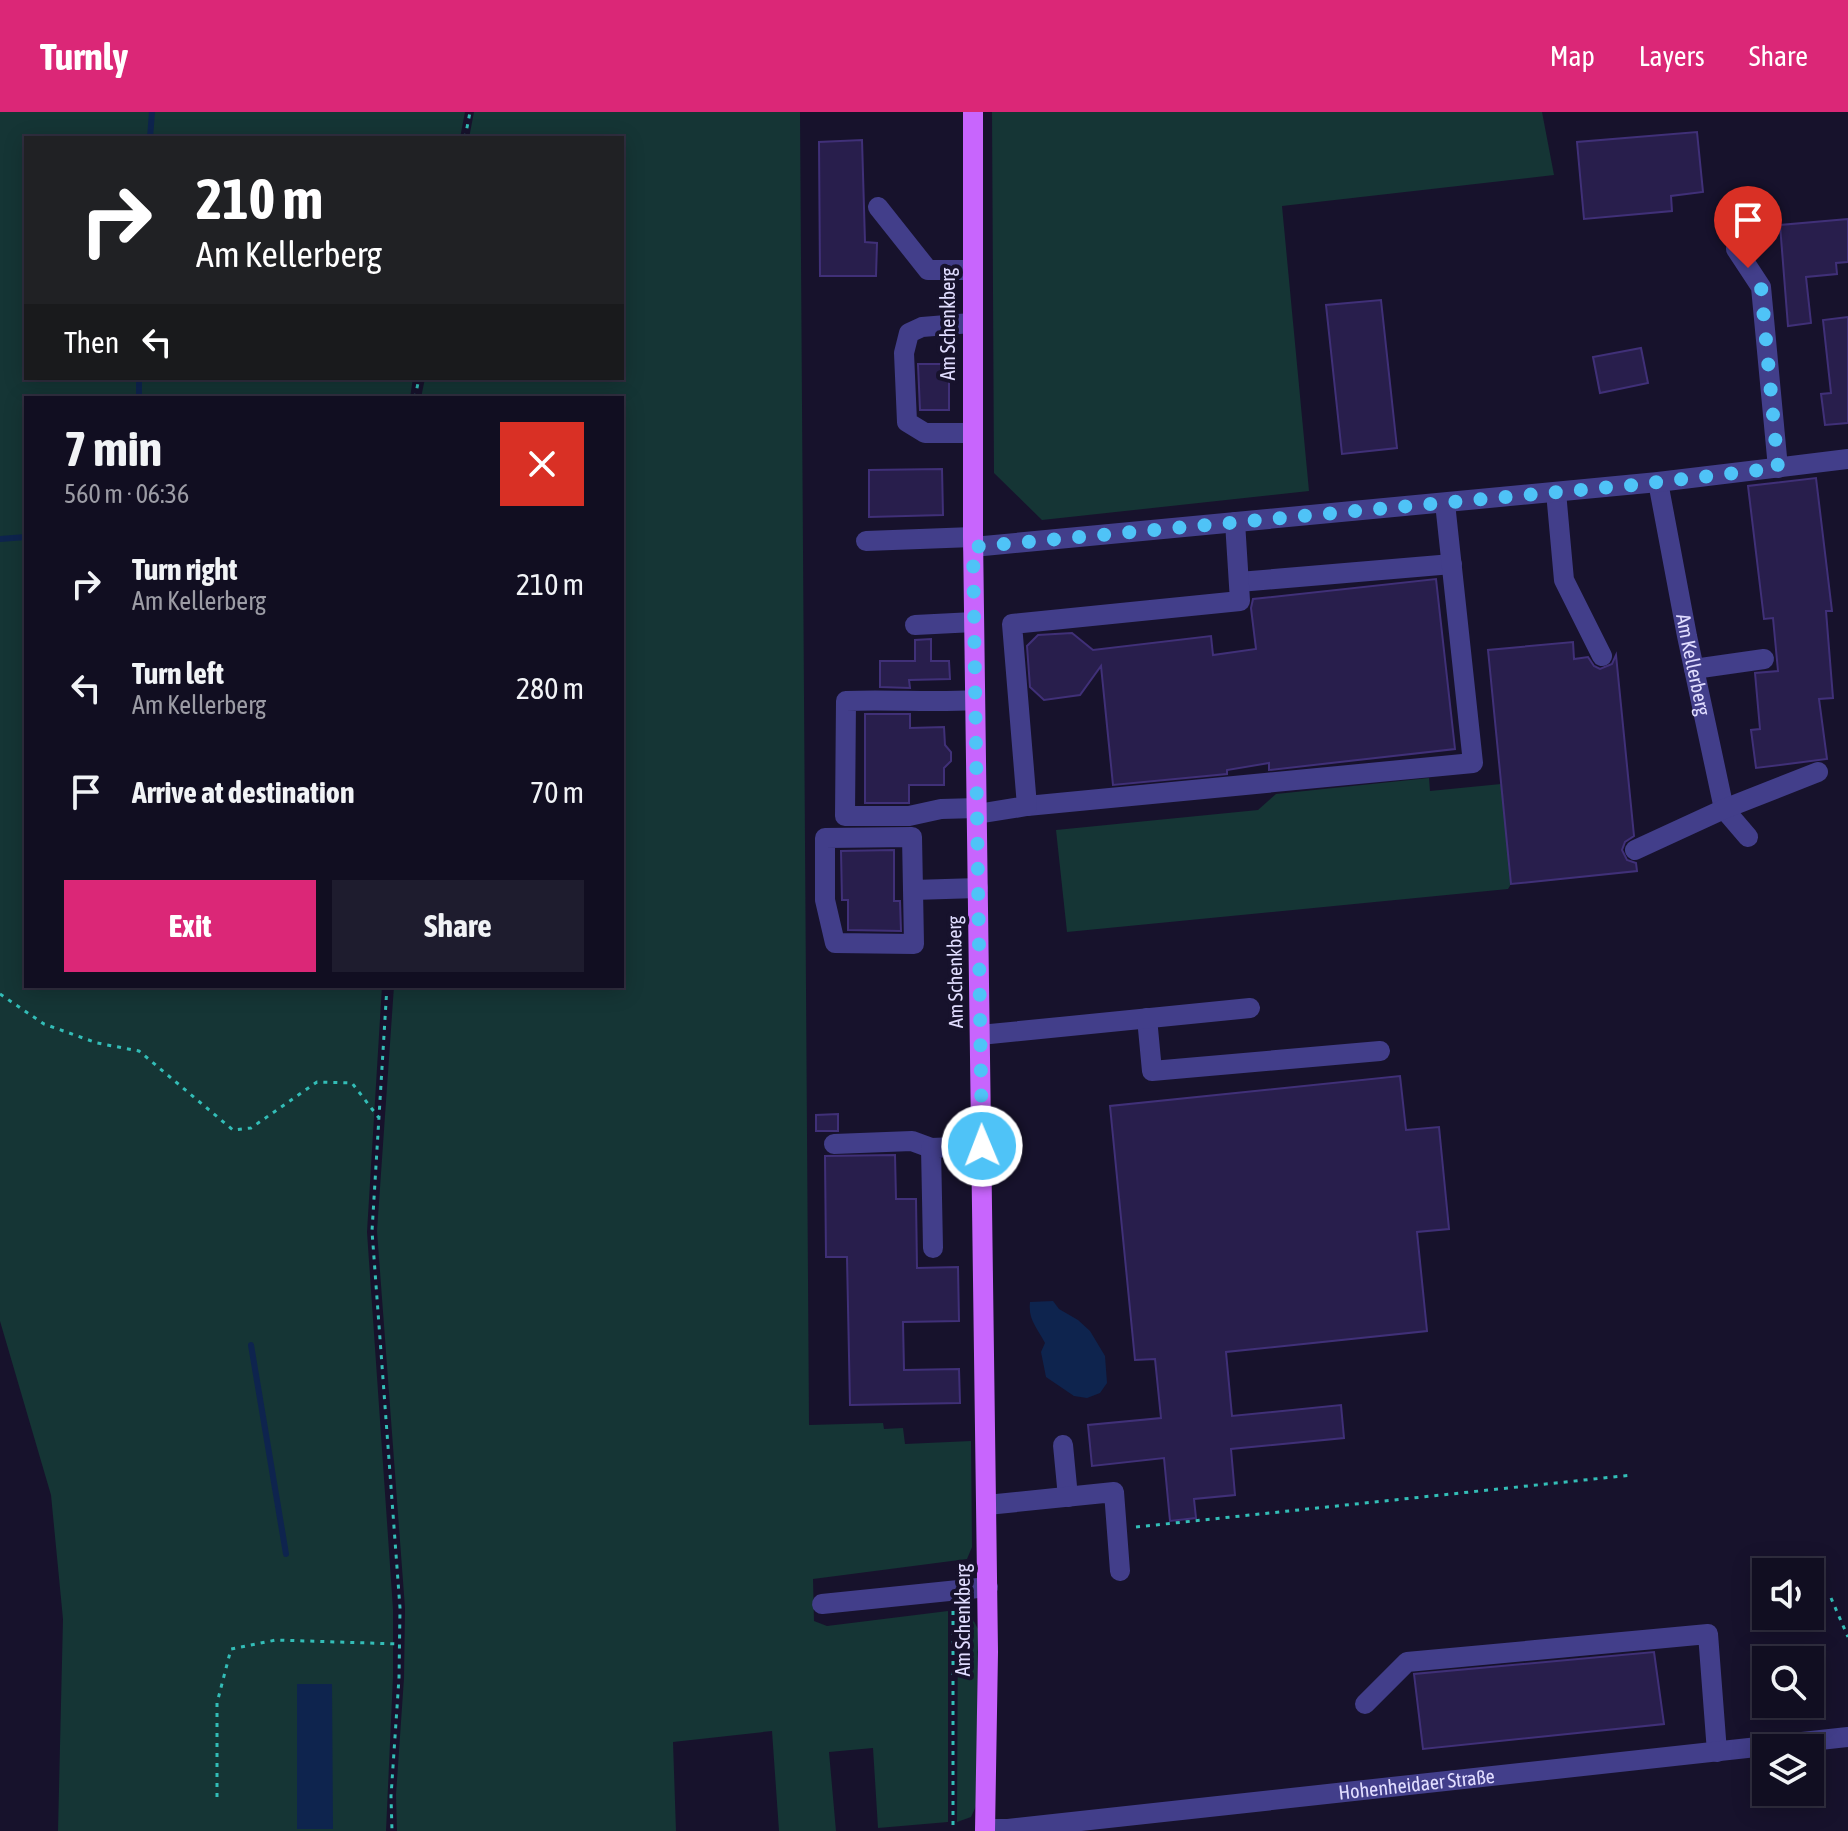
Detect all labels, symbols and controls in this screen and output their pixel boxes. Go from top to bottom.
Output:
text: Turnly [40,35,128,78]
text: Map [1550,40,1595,72]
text: Layers [1639,40,1705,72]
text: Share [1749,40,1808,72]
text: 210 m [196,167,323,231]
icon: right [64,168,168,272]
pin [1714,186,1782,268]
icon: arrive [1726,198,1770,242]
text: Am Kellerberg [196,233,382,275]
street label: Am Schenkberg [936,267,959,380]
icon: left [135,320,179,364]
text: Then [64,325,119,359]
text: 7 min [64,421,162,476]
button: close [500,422,584,506]
text: 560 m · 06:36 [64,479,189,509]
text: Turn right [132,552,238,586]
icon: right [64,562,108,606]
text: 210 m [516,567,584,601]
text: Am Kellerberg [132,586,266,616]
street label: Am Kellerberg [1672,612,1716,718]
text: Turn left [132,656,224,690]
icon: left [64,666,108,710]
text: 280 m [516,671,584,705]
text: Am Kellerberg [132,690,266,720]
icon: arrive [64,770,108,814]
text: Arrive at destination [132,775,354,809]
text: 70 m [530,775,584,809]
button: Exit [64,880,316,972]
button: Share [332,880,584,972]
street label: Am Schenkberg [942,915,967,1028]
position arrow [940,1104,1024,1188]
map controls [1752,1558,1824,1806]
button: sound [1752,1558,1824,1630]
street label: Am Schenkberg [951,1563,974,1676]
button: search [1752,1646,1824,1718]
button: layers [1752,1734,1824,1806]
street label: Hohenheidaer Straße [1337,1764,1496,1804]

